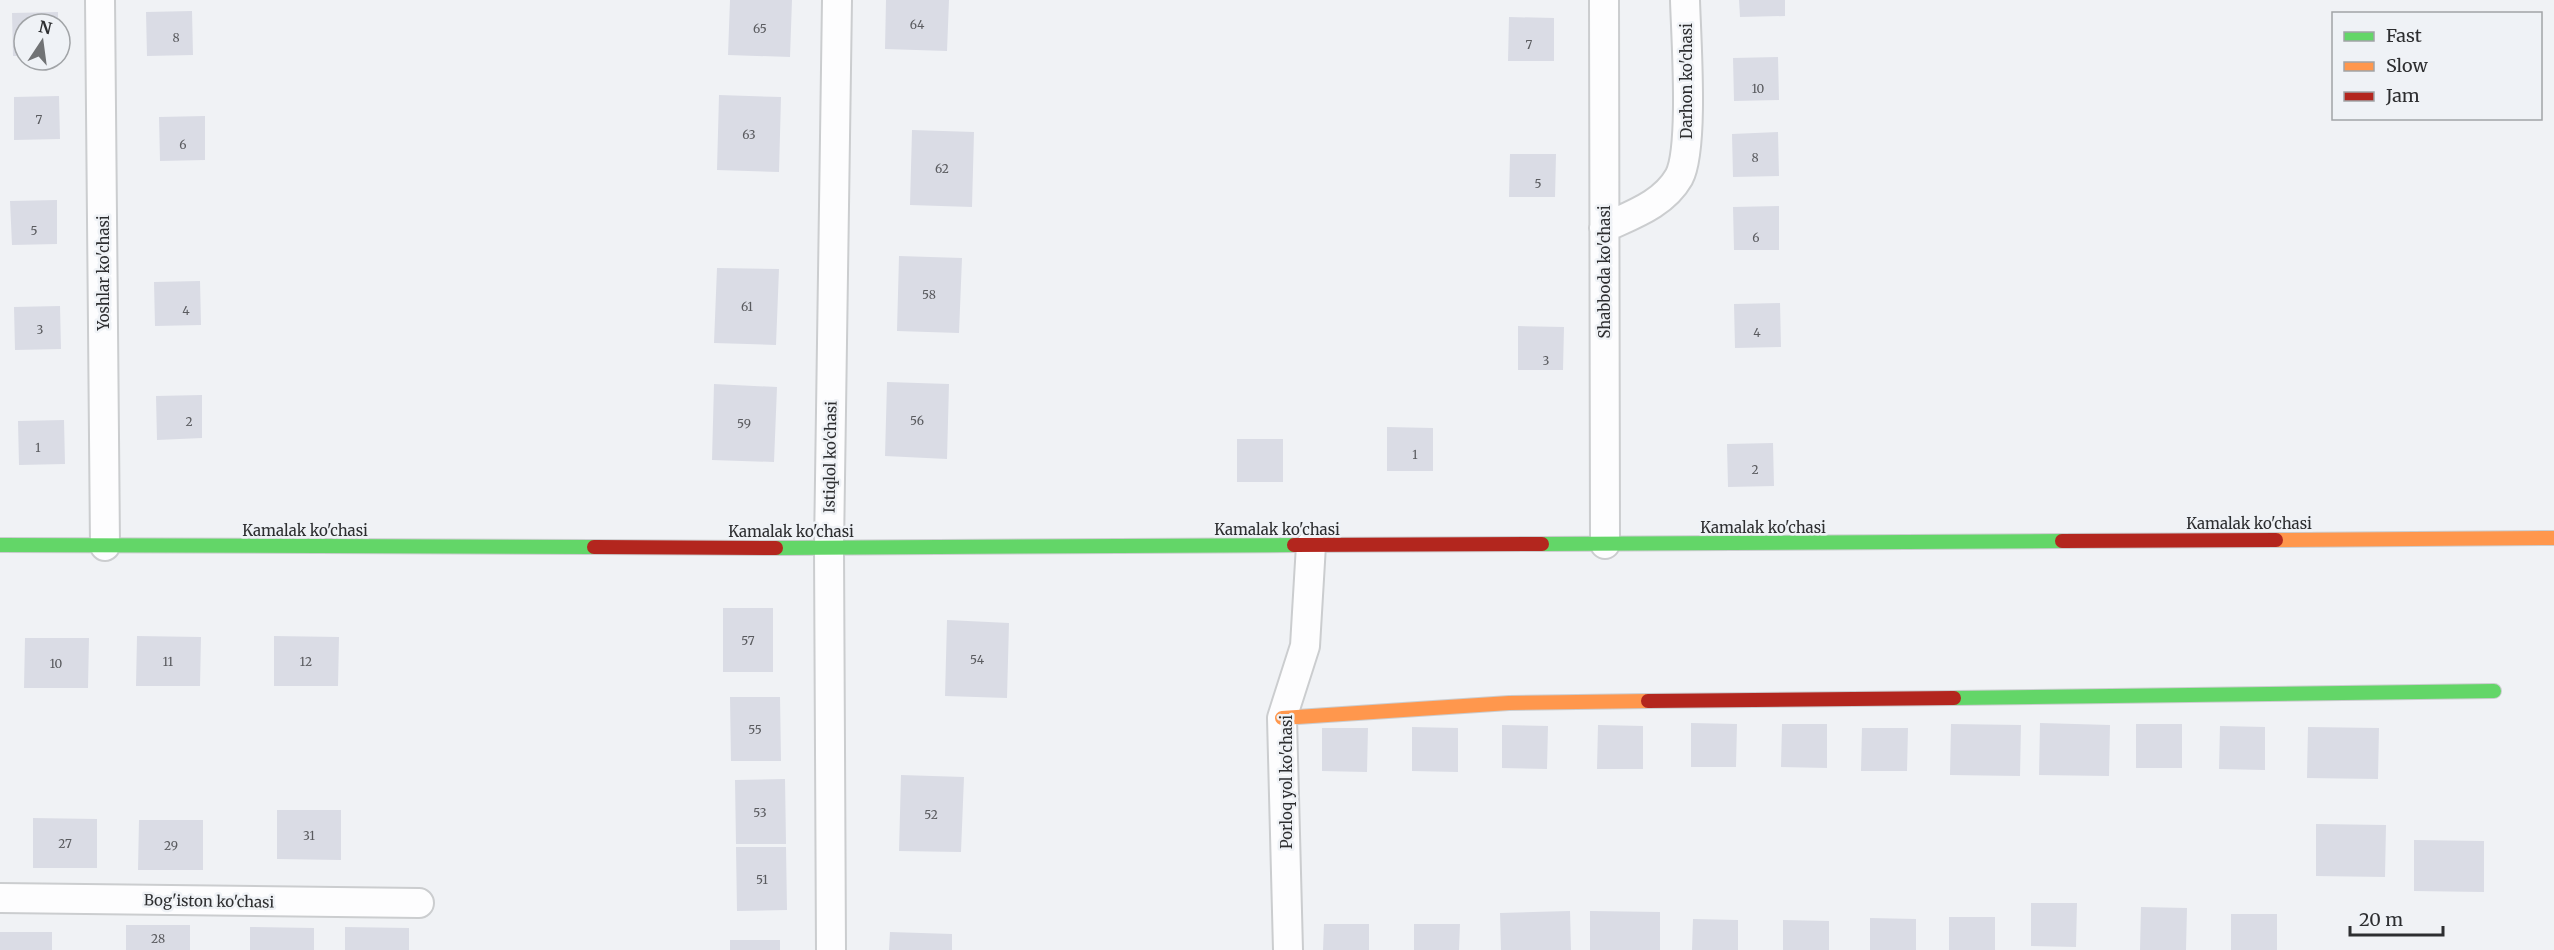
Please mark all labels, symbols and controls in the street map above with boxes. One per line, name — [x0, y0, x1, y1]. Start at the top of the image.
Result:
north arrow — [12, 12, 72, 72]
legend — [2332, 12, 2542, 120]
text: N — [37, 16, 54, 39]
house number: 64 — [910, 17, 925, 32]
house number: 65 — [753, 21, 767, 36]
street label: Darhon ko'chasi — [1677, 23, 1696, 139]
text: Fast — [2386, 24, 2422, 47]
house number: 8 — [172, 30, 180, 45]
house number: 7 — [1526, 37, 1533, 52]
text: Slow — [2386, 54, 2429, 77]
house number: 10 — [1752, 81, 1765, 96]
text: Jam — [2385, 84, 2420, 107]
house number: 7 — [36, 112, 43, 127]
house number: 63 — [742, 127, 756, 142]
house number: 6 — [179, 137, 187, 152]
house number: 8 — [1751, 150, 1759, 165]
house number: 62 — [935, 161, 949, 176]
house number: 5 — [1534, 176, 1542, 191]
street label: Shabboda ko'chasi — [1595, 205, 1614, 338]
street label: Yoshlar ko'chasi — [94, 215, 113, 332]
house number: 5 — [30, 223, 38, 238]
house number: 6 — [1752, 230, 1760, 245]
house number: 58 — [922, 287, 936, 302]
house number: 61 — [741, 299, 753, 314]
house number: 4 — [182, 303, 190, 318]
house number: 3 — [37, 322, 44, 337]
house number: 4 — [1753, 325, 1761, 340]
house number: 3 — [1543, 353, 1550, 368]
street label: Istiqlol ko'chasi — [820, 401, 840, 513]
house number: 56 — [910, 413, 924, 428]
house number: 2 — [185, 414, 193, 429]
house number: 59 — [737, 416, 751, 431]
house number: 1 — [35, 440, 41, 455]
house number: 1 — [1412, 447, 1418, 462]
house number: 2 — [1751, 462, 1759, 477]
street label: Kamalak ko'chasi — [2186, 514, 2312, 533]
street label: Kamalak ko'chasi — [1700, 518, 1826, 537]
street label: Kamalak ko'chasi — [1214, 520, 1340, 539]
street label: Kamalak ko'chasi — [242, 521, 368, 540]
street label: Kamalak ko'chasi — [728, 522, 854, 541]
house number: 57 — [741, 633, 755, 648]
house number: 54 — [970, 652, 985, 667]
house number: 11 — [163, 654, 174, 669]
house number: 12 — [300, 654, 312, 669]
house number: 10 — [50, 656, 63, 671]
street label: Porloq yol ko'chasi — [1277, 715, 1296, 849]
house number: 55 — [748, 722, 762, 737]
house number: 53 — [753, 805, 767, 820]
house number: 52 — [924, 807, 938, 822]
house number: 31 — [303, 828, 315, 843]
house number: 27 — [58, 836, 72, 851]
house number: 29 — [164, 838, 178, 853]
house number: 51 — [756, 872, 768, 887]
street label: Bog'iston ko'chasi — [144, 890, 275, 912]
scale bar — [2350, 899, 2443, 937]
text: 20 m — [2359, 908, 2403, 931]
house number: 28 — [151, 931, 165, 946]

